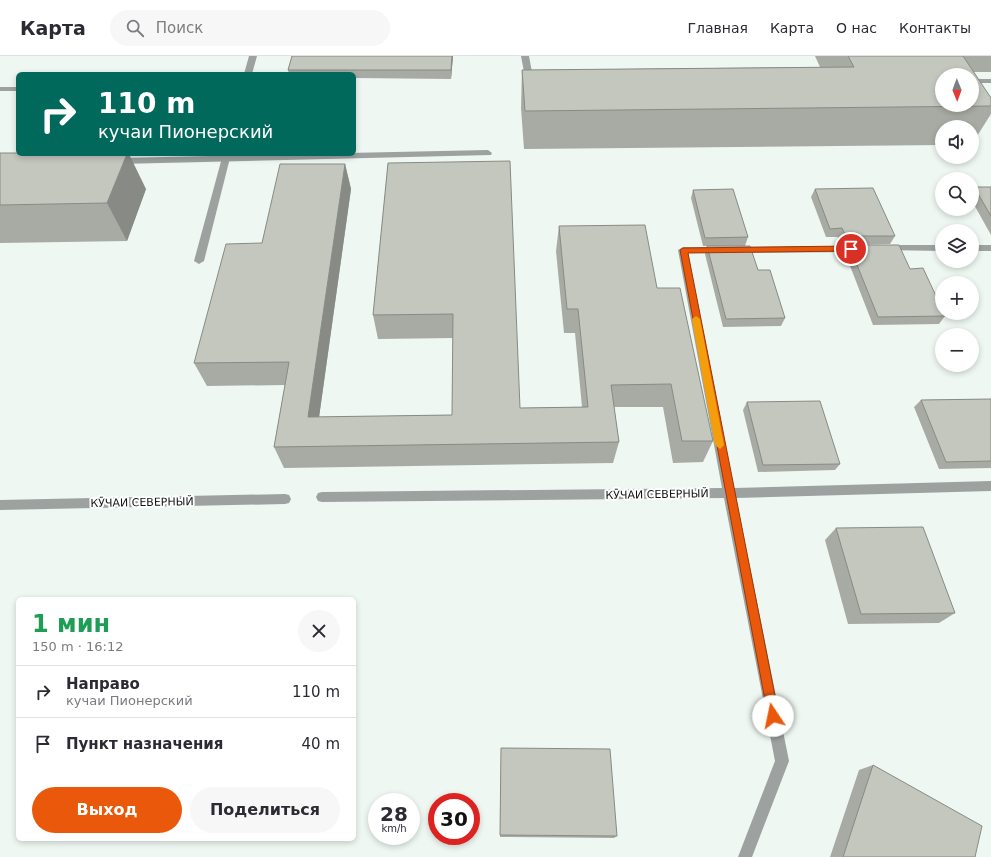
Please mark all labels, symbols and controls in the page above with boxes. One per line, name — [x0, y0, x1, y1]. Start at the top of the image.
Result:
search box — [110, 10, 390, 46]
text: Карта — [20, 17, 86, 39]
icon: search — [124, 17, 146, 39]
text: Поиск — [156, 19, 203, 37]
text: Главная — [687, 20, 748, 36]
text: Карта — [770, 20, 814, 36]
text: О нас — [836, 20, 877, 36]
text: Контакты — [899, 20, 971, 36]
north arrow — [935, 68, 979, 112]
map controls — [935, 68, 979, 372]
text: 110 m — [98, 87, 195, 120]
icon: right — [32, 88, 84, 140]
button: sound — [935, 120, 979, 164]
text: кучаи Пионерский — [98, 121, 273, 142]
button: search — [935, 172, 979, 216]
button: layers — [935, 224, 979, 268]
pin — [834, 232, 868, 266]
icon: arrive — [840, 238, 862, 260]
button: + — [935, 276, 979, 320]
button: − — [935, 328, 979, 372]
street label: КӮЧАИ СЕВЕРНЫЙ — [605, 487, 709, 502]
street label: КӮЧАИ СЕВЕРНЫЙ — [90, 495, 194, 510]
text: 1 мин — [32, 610, 110, 638]
button: close — [298, 610, 340, 652]
text: 150 m · 16:12 — [32, 639, 123, 654]
text: Направо — [66, 675, 140, 693]
icon: right — [32, 681, 54, 703]
text: 110 m — [292, 683, 340, 701]
text: кучаи Пионерский — [66, 693, 193, 708]
position arrow — [752, 695, 794, 737]
icon: arrive — [32, 733, 54, 755]
text: Пункт назначения — [66, 735, 223, 753]
text: 40 m — [302, 735, 340, 753]
button: Выход — [32, 787, 182, 833]
button: Поделиться — [190, 787, 340, 833]
speed limit sign: 30 — [428, 793, 480, 845]
text: 28 — [380, 802, 408, 826]
text: km/h — [381, 823, 407, 834]

